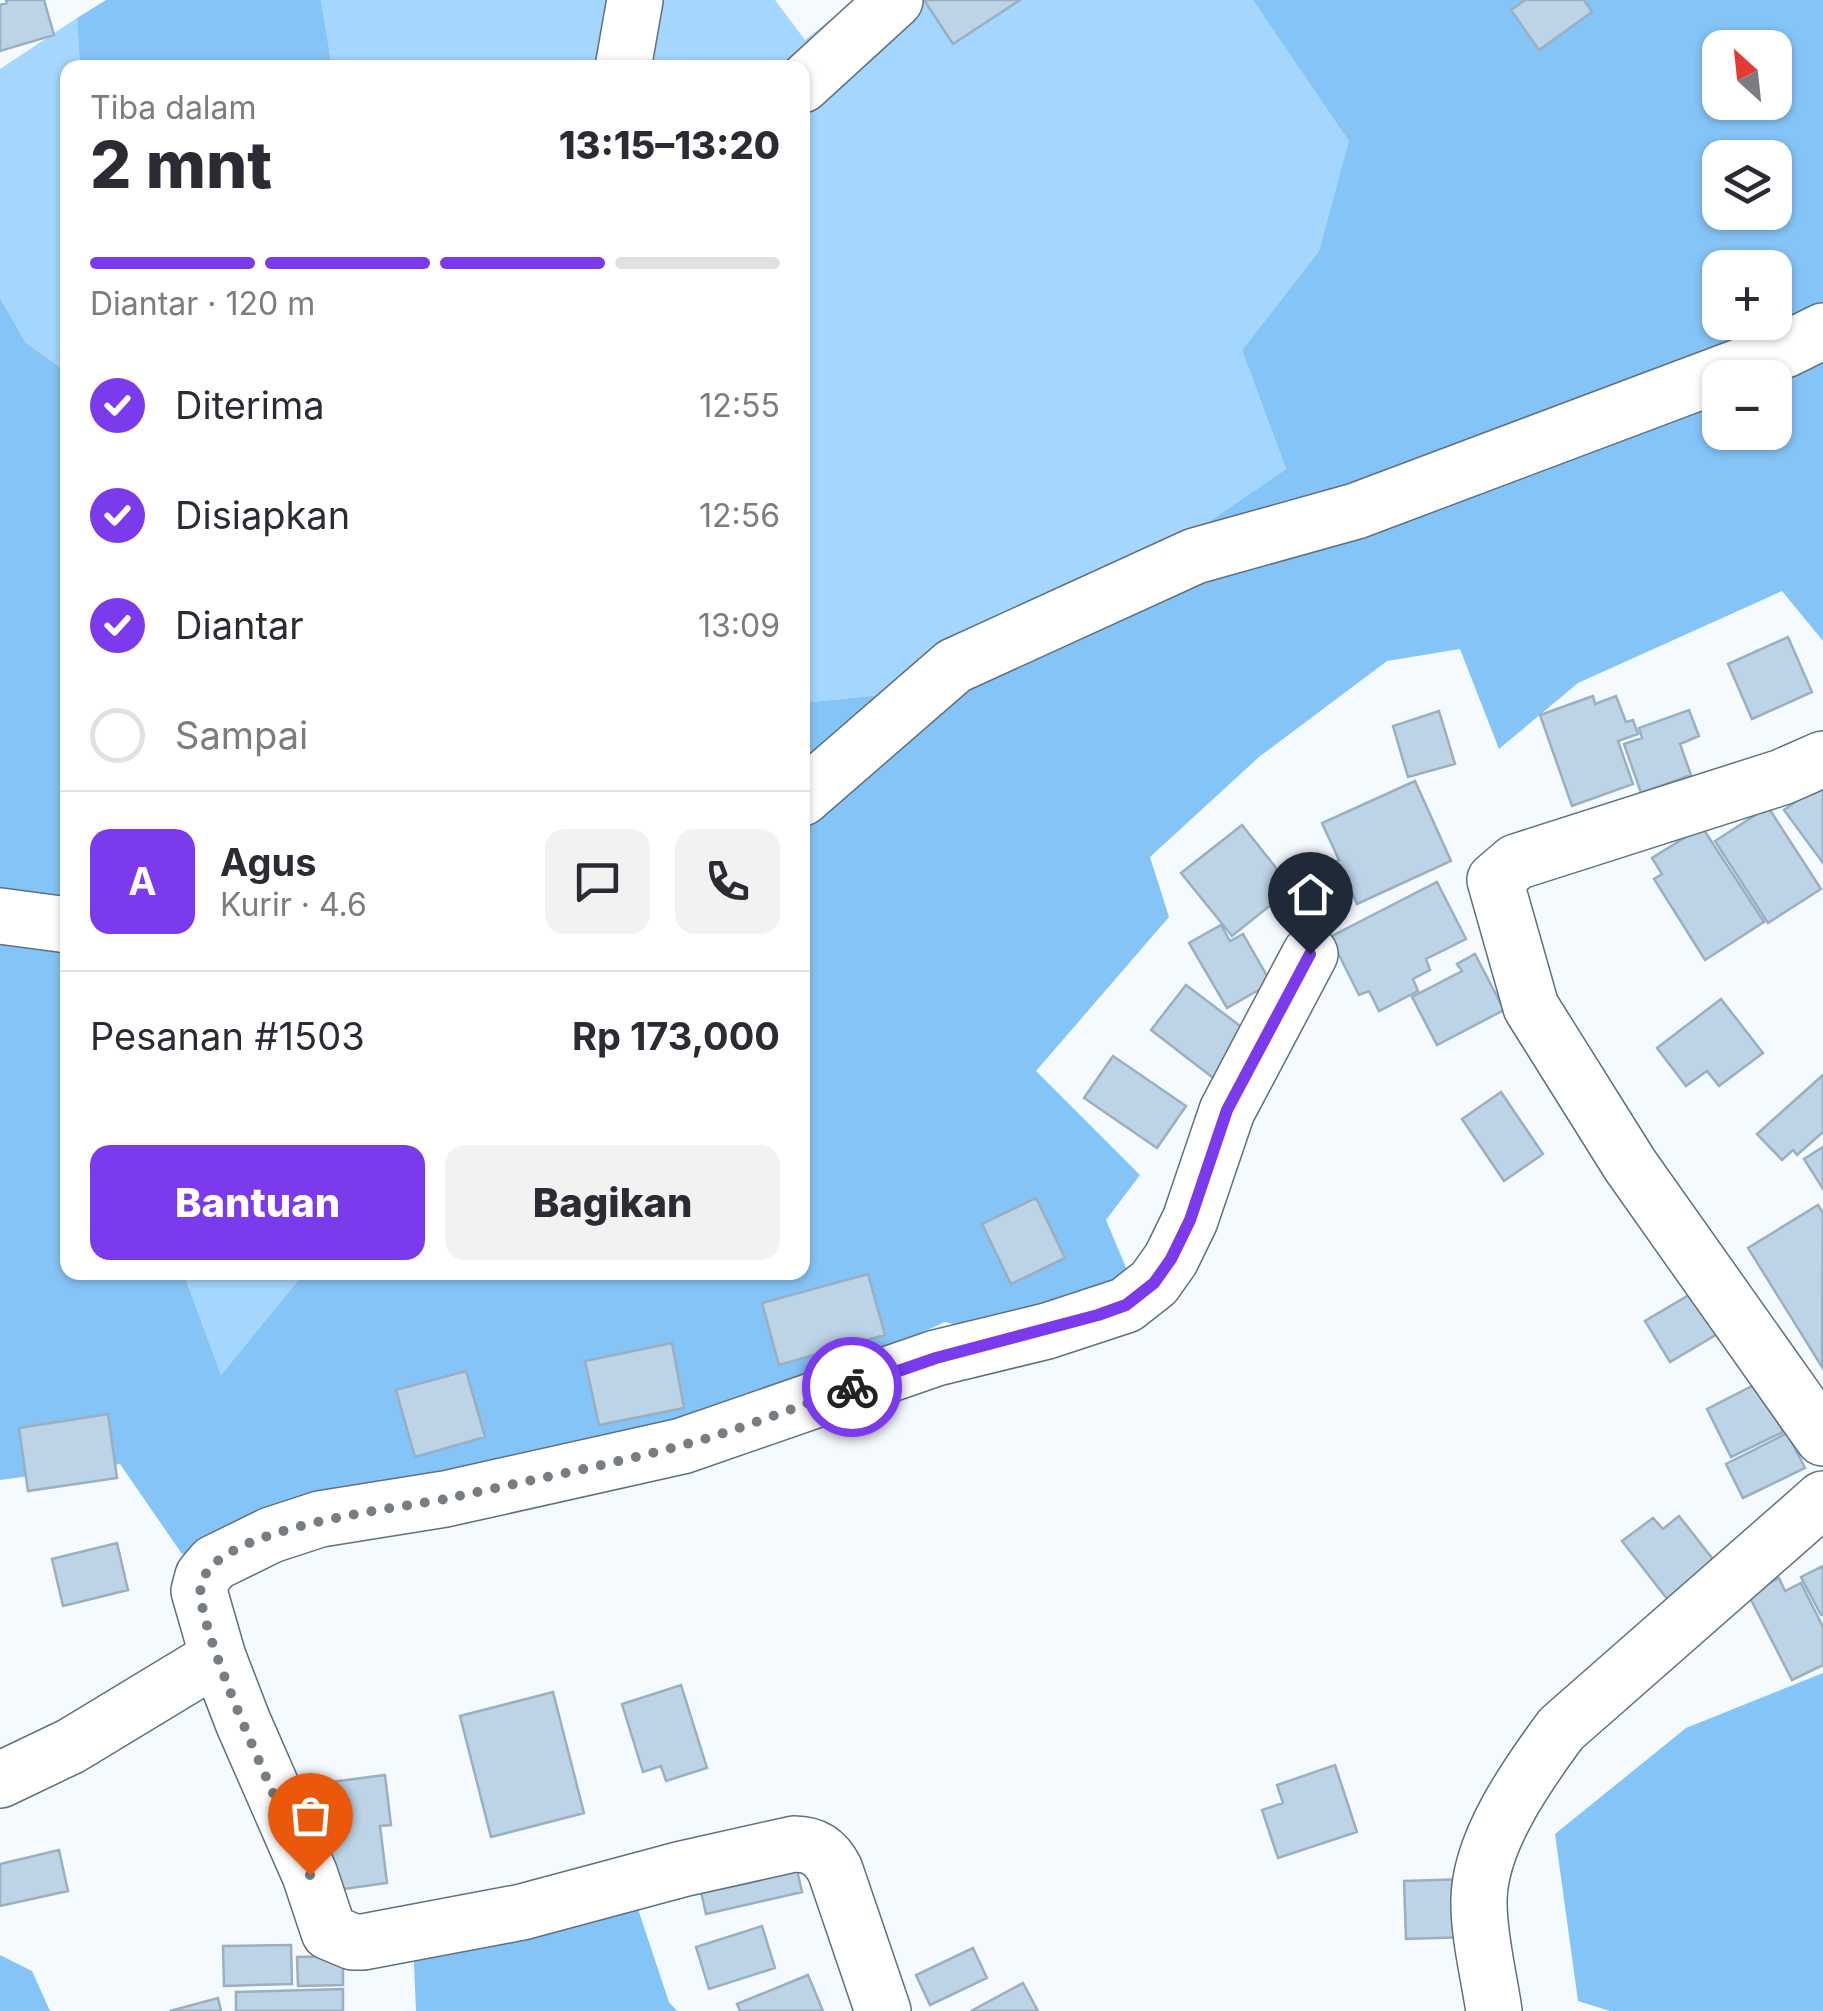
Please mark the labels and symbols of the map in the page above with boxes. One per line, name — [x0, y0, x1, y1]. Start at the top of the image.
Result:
north arrow — [1702, 30, 1792, 120]
pin — [1268, 852, 1353, 955]
courier — [802, 1337, 902, 1437]
pin — [268, 1773, 353, 1876]

